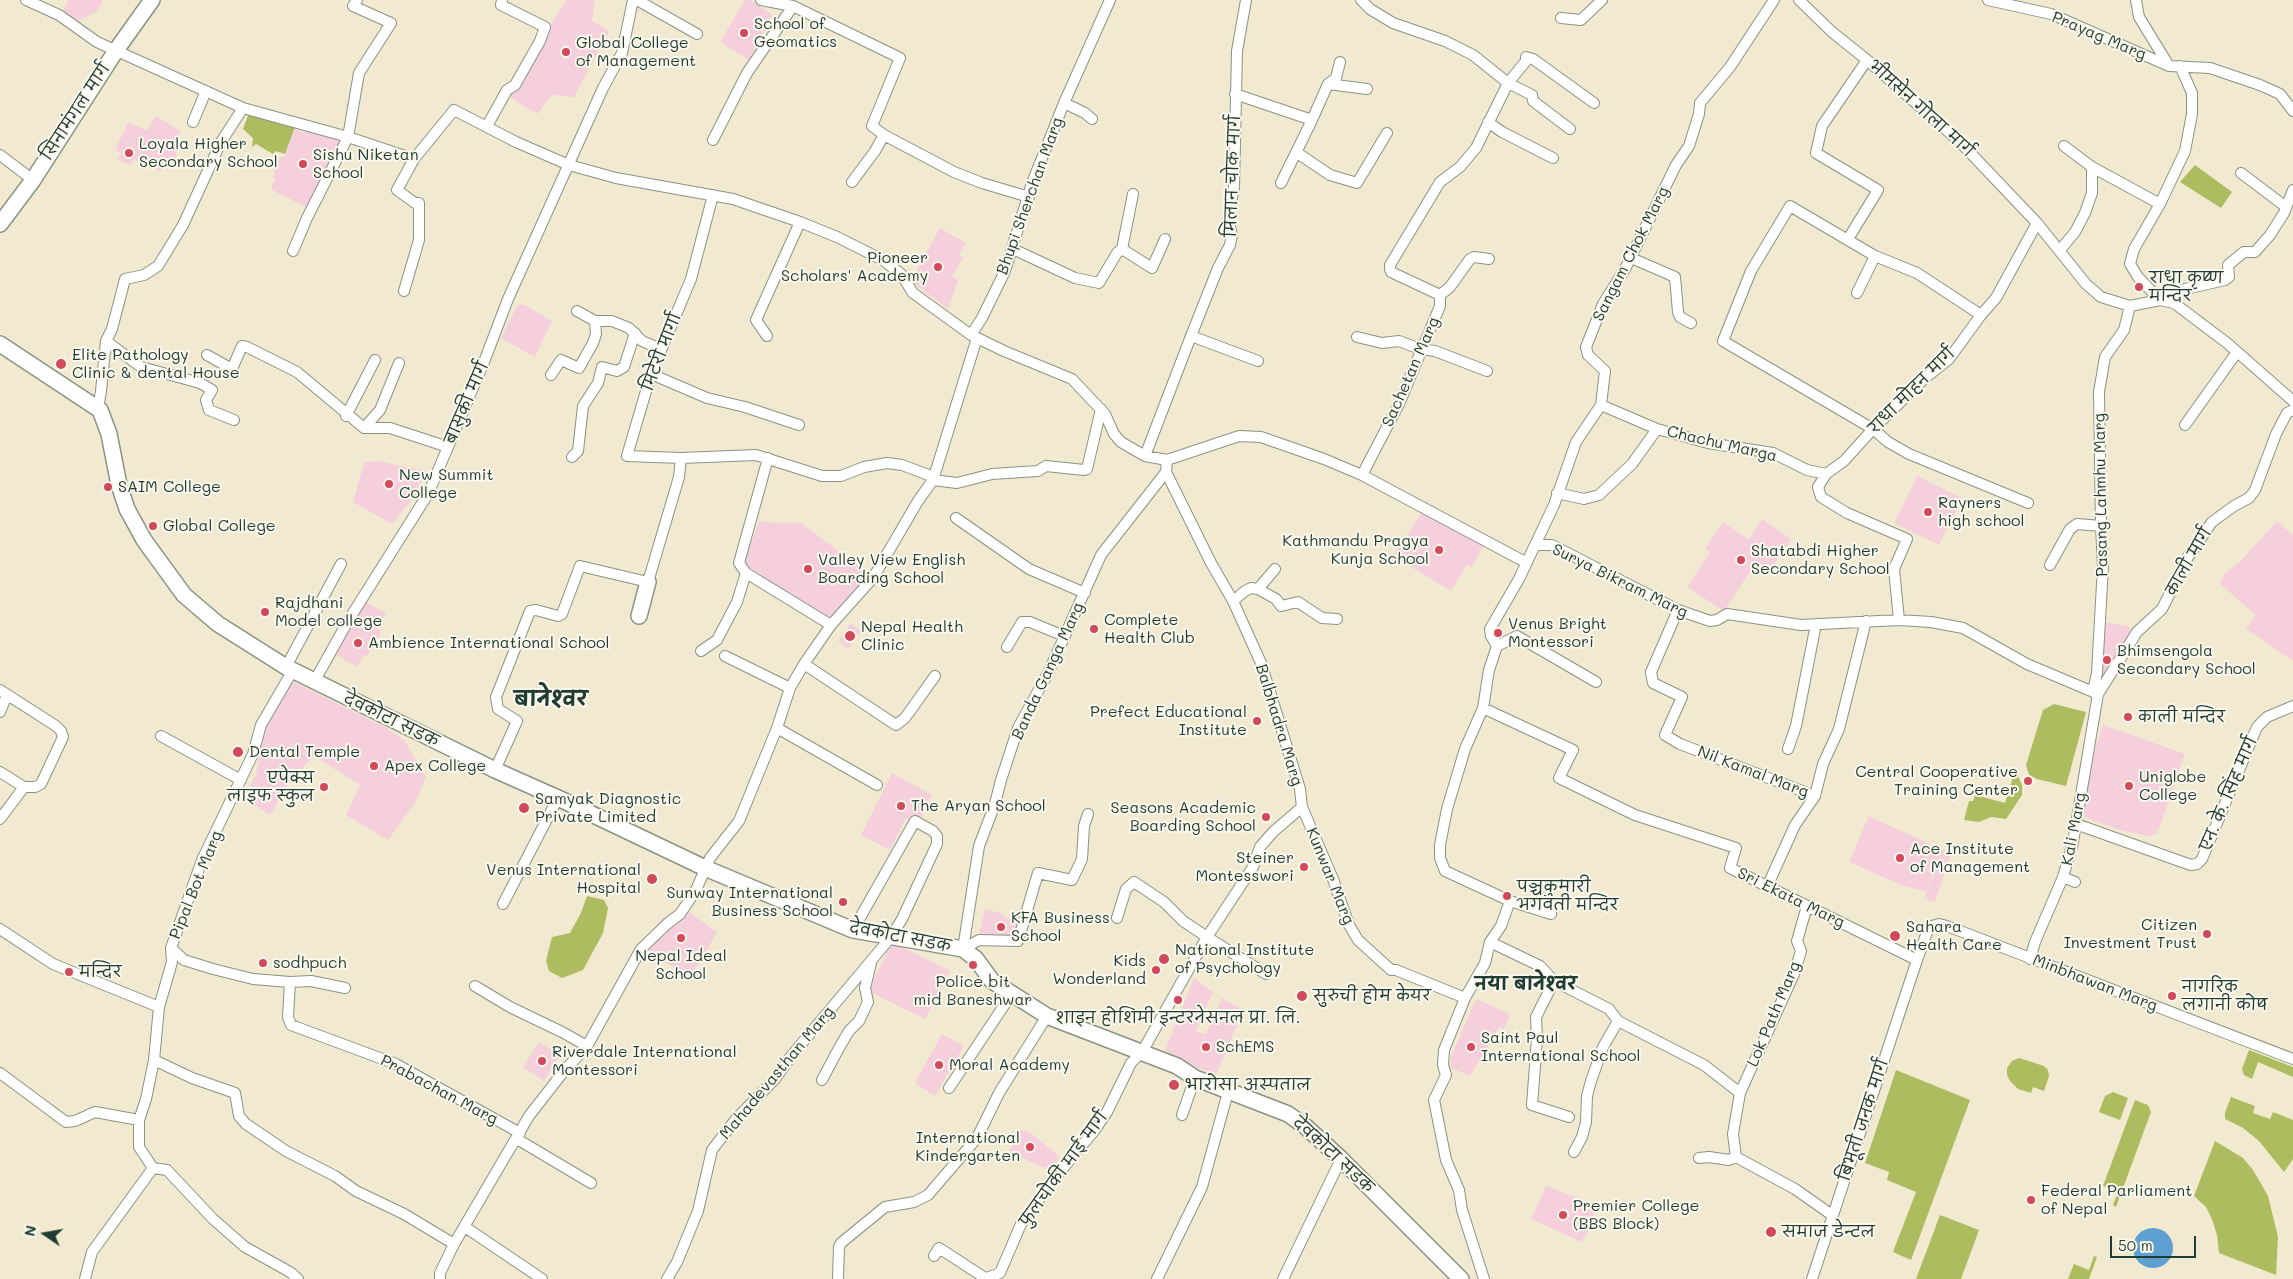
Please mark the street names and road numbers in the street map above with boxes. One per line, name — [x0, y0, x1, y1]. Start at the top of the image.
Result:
street label: Prayag Marg — [2049, 8, 2149, 64]
street label: भीमसेन गोला मार्ग — [1864, 57, 1978, 161]
street label: सिनामंगल मार्ग — [38, 60, 114, 164]
street label: Bhupi Sherchan Marg — [993, 115, 1067, 277]
street label: मिलान चोक मार्ग — [1221, 115, 1245, 237]
street label: Sangam Chok Marg — [1589, 183, 1673, 325]
street label: मिटेरी मार्गा — [638, 310, 686, 394]
street label: Sachetan Marg — [1378, 314, 1444, 430]
street label: राधा मोहन मार्ग — [1865, 344, 1959, 438]
street label: बासुकी मार्ग — [441, 359, 493, 447]
street label: Pasang Lahmhu Marg — [2090, 413, 2112, 577]
street label: Chachu Marga — [1665, 422, 1779, 466]
street label: काली मार्ग — [2162, 525, 2216, 599]
street label: Surya Bikram Marg — [1549, 540, 1691, 622]
street label: Banda Ganga Marg — [1008, 599, 1088, 743]
street label: Balbhadra Marg — [1251, 662, 1307, 788]
street label: देवकोटा सडक — [340, 689, 442, 751]
street label: एन. के. सिंह मार्ग — [2196, 734, 2262, 854]
street label: Nil Kamal Marg — [1695, 742, 1811, 802]
street label: Kali Marg — [2058, 791, 2090, 867]
street label: Kunwar Marg — [1302, 825, 1358, 927]
street label: Pipal Bot Marg — [166, 828, 226, 942]
street label: Sri Ekata Marg — [1734, 864, 1848, 932]
street label: देवकोटा सडक — [848, 918, 952, 956]
street label: Minbhawan Marg — [2030, 950, 2160, 1016]
street label: Lok Path Marg — [1743, 958, 1805, 1070]
street label: Mahadevasthan Marg — [716, 1002, 838, 1144]
street label: Prabachan Marg — [377, 1051, 501, 1129]
street label: बिभूती जनक मार्ग — [1835, 1056, 1893, 1184]
street label: फुलचोकी माई मार्ग — [1016, 1108, 1112, 1230]
street label: देवकोटा सडक — [1289, 1113, 1377, 1197]

